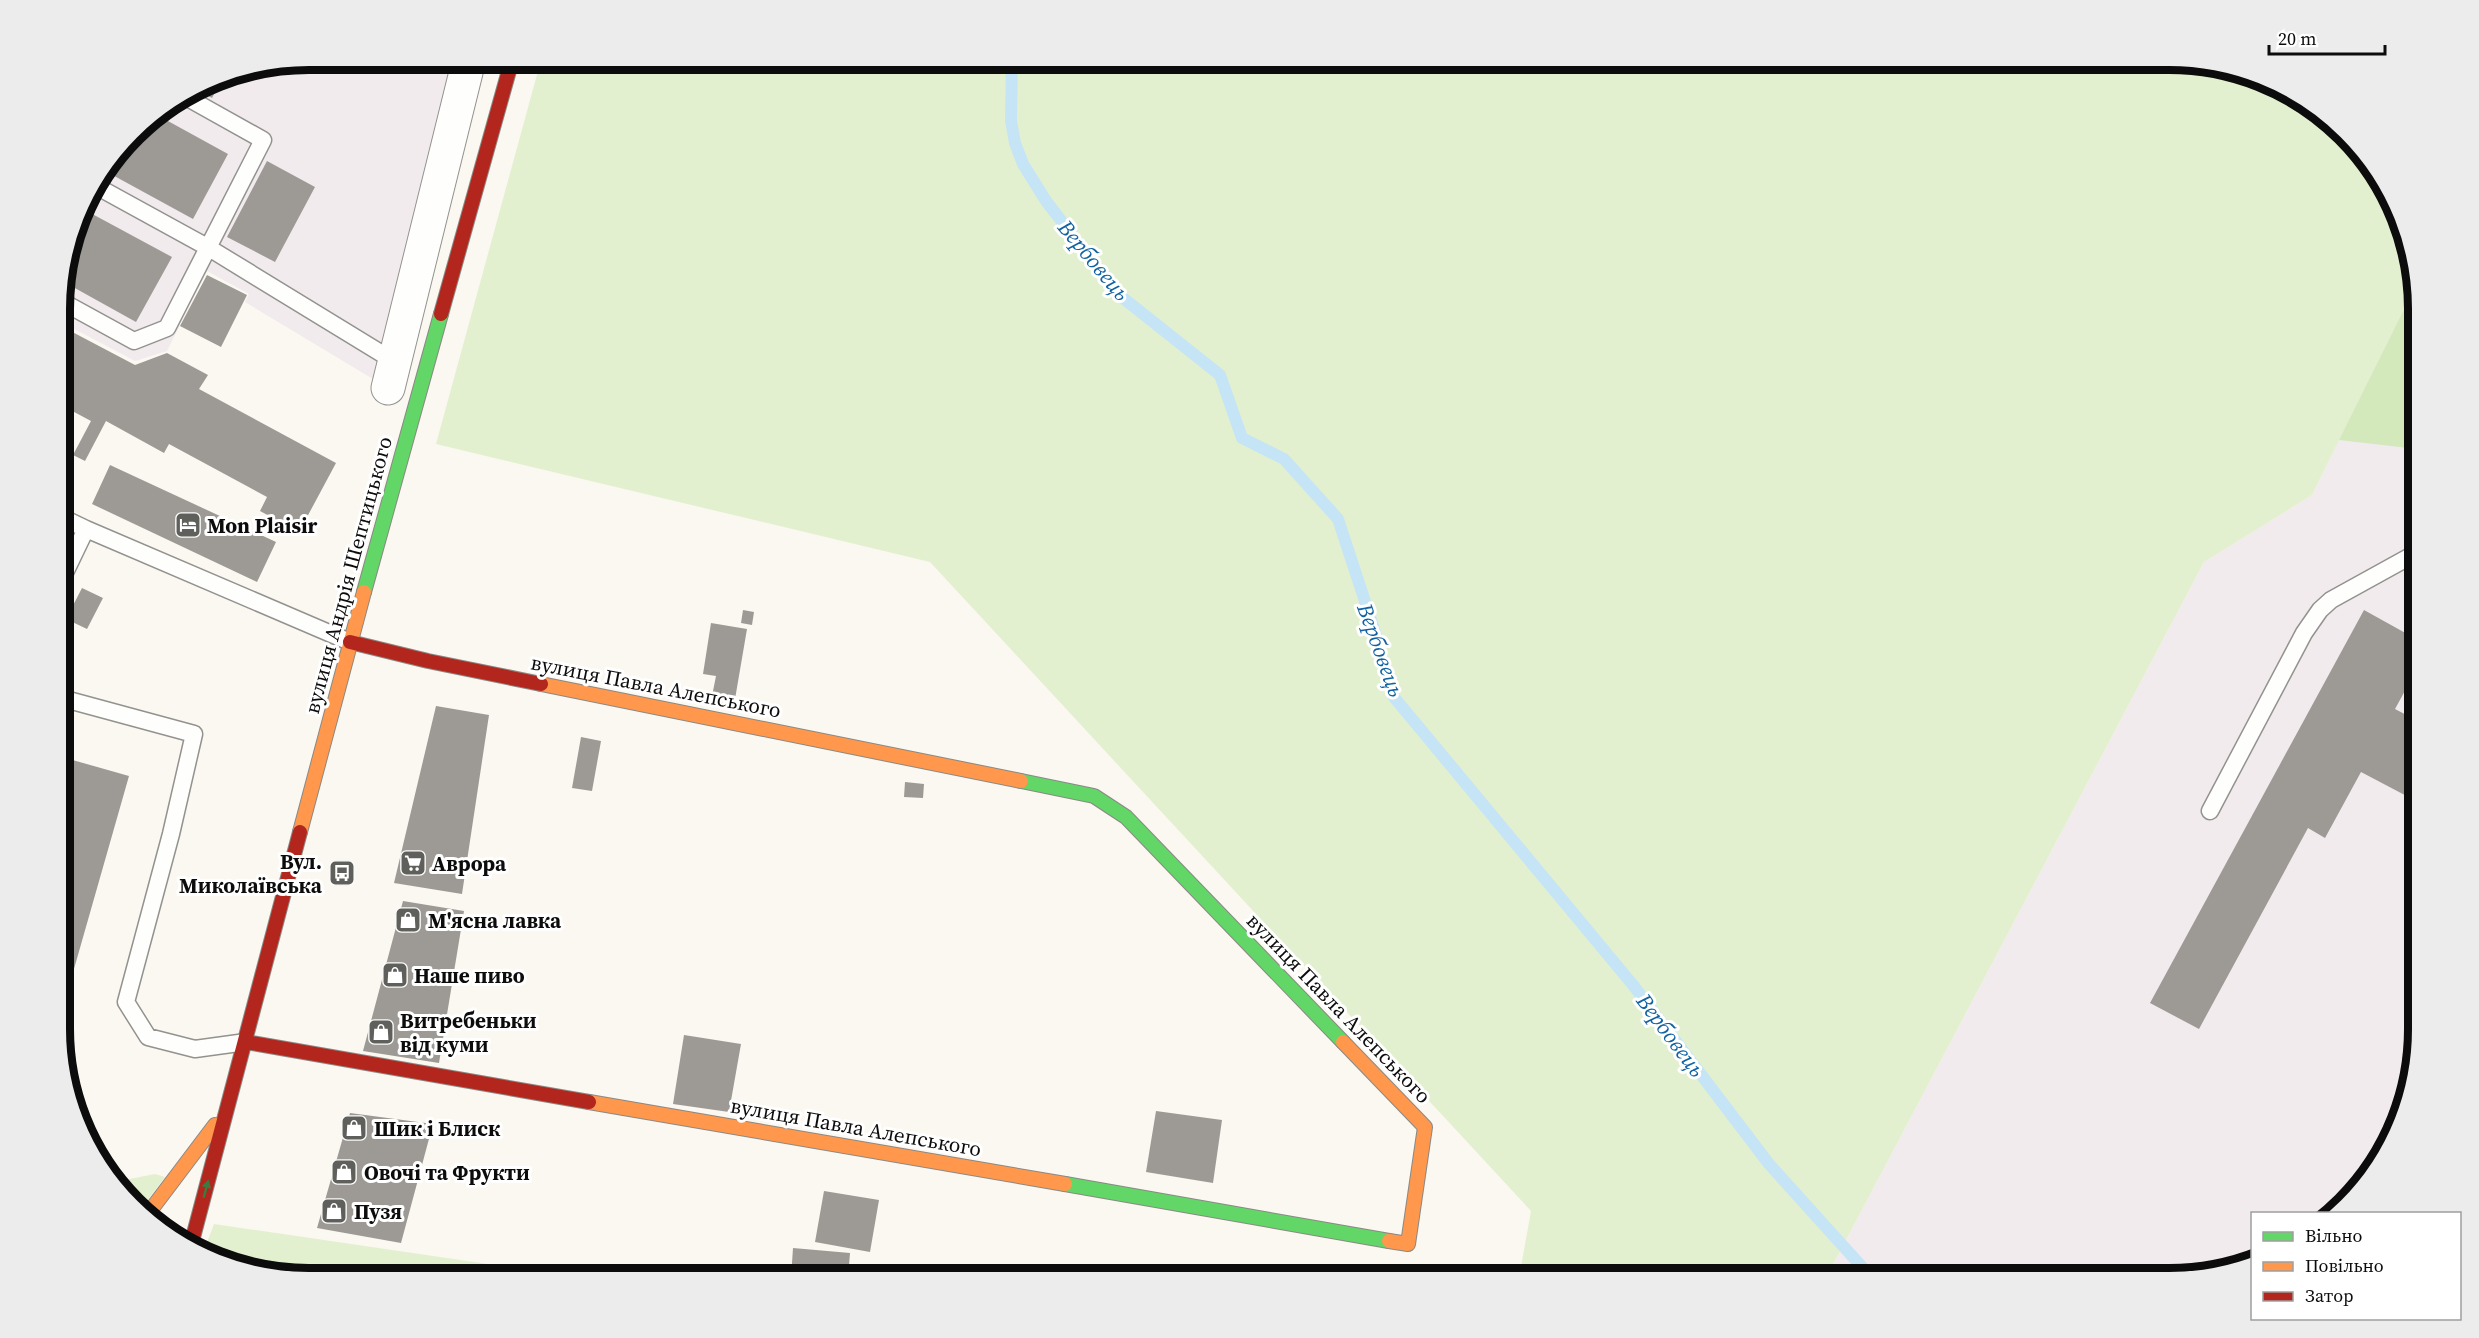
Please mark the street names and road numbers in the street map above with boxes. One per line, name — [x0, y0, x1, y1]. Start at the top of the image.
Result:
street label: вулиця Андрія Шептицького — [297, 433, 399, 717]
street label: вулиця Павла Алепського — [528, 648, 784, 724]
street label: вулиця Павла Алепського — [1240, 906, 1438, 1110]
street label: вулиця Павла Алепського — [728, 1091, 984, 1163]

